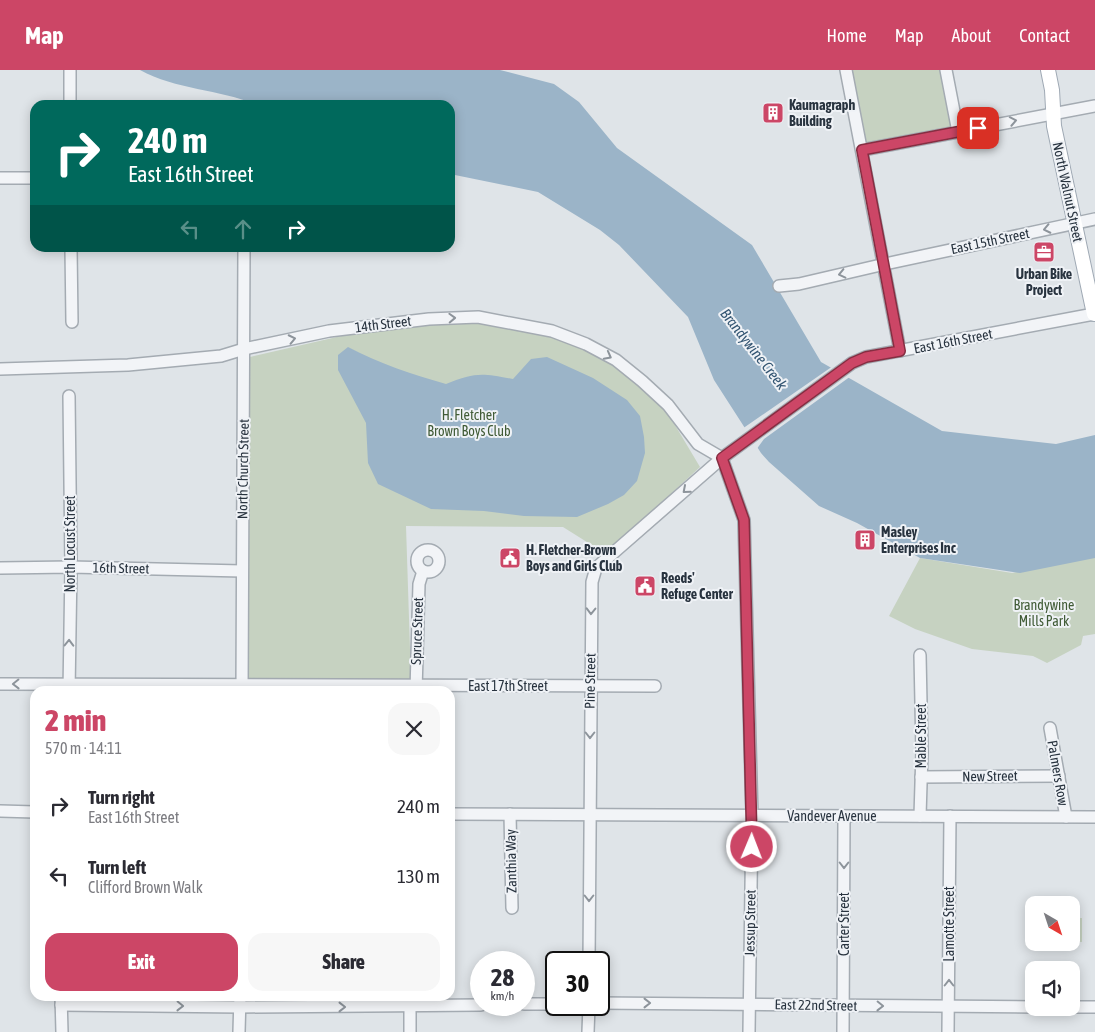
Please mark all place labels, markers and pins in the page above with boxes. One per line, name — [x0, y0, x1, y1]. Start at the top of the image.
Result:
place label: Kaumagraph Building — [789, 97, 855, 129]
building icon: Kaumagraph Building — [761, 101, 785, 125]
pin — [957, 107, 999, 149]
office icon: Urban Bike Project — [1032, 240, 1056, 264]
place label: Urban Bike Project — [1016, 266, 1072, 298]
place label: Masley Enterprises Inc — [881, 524, 957, 556]
building icon: Masley Enterprises Inc — [853, 528, 877, 552]
place label: H. Fletcher-Brown Boys and Girls Club — [526, 542, 623, 574]
public building icon: H. Fletcher-Brown Boys and Girls Club — [498, 546, 522, 570]
place label: Reeds' Refuge Center — [661, 570, 734, 602]
public building icon: Reeds' Refuge Center — [633, 574, 657, 598]

